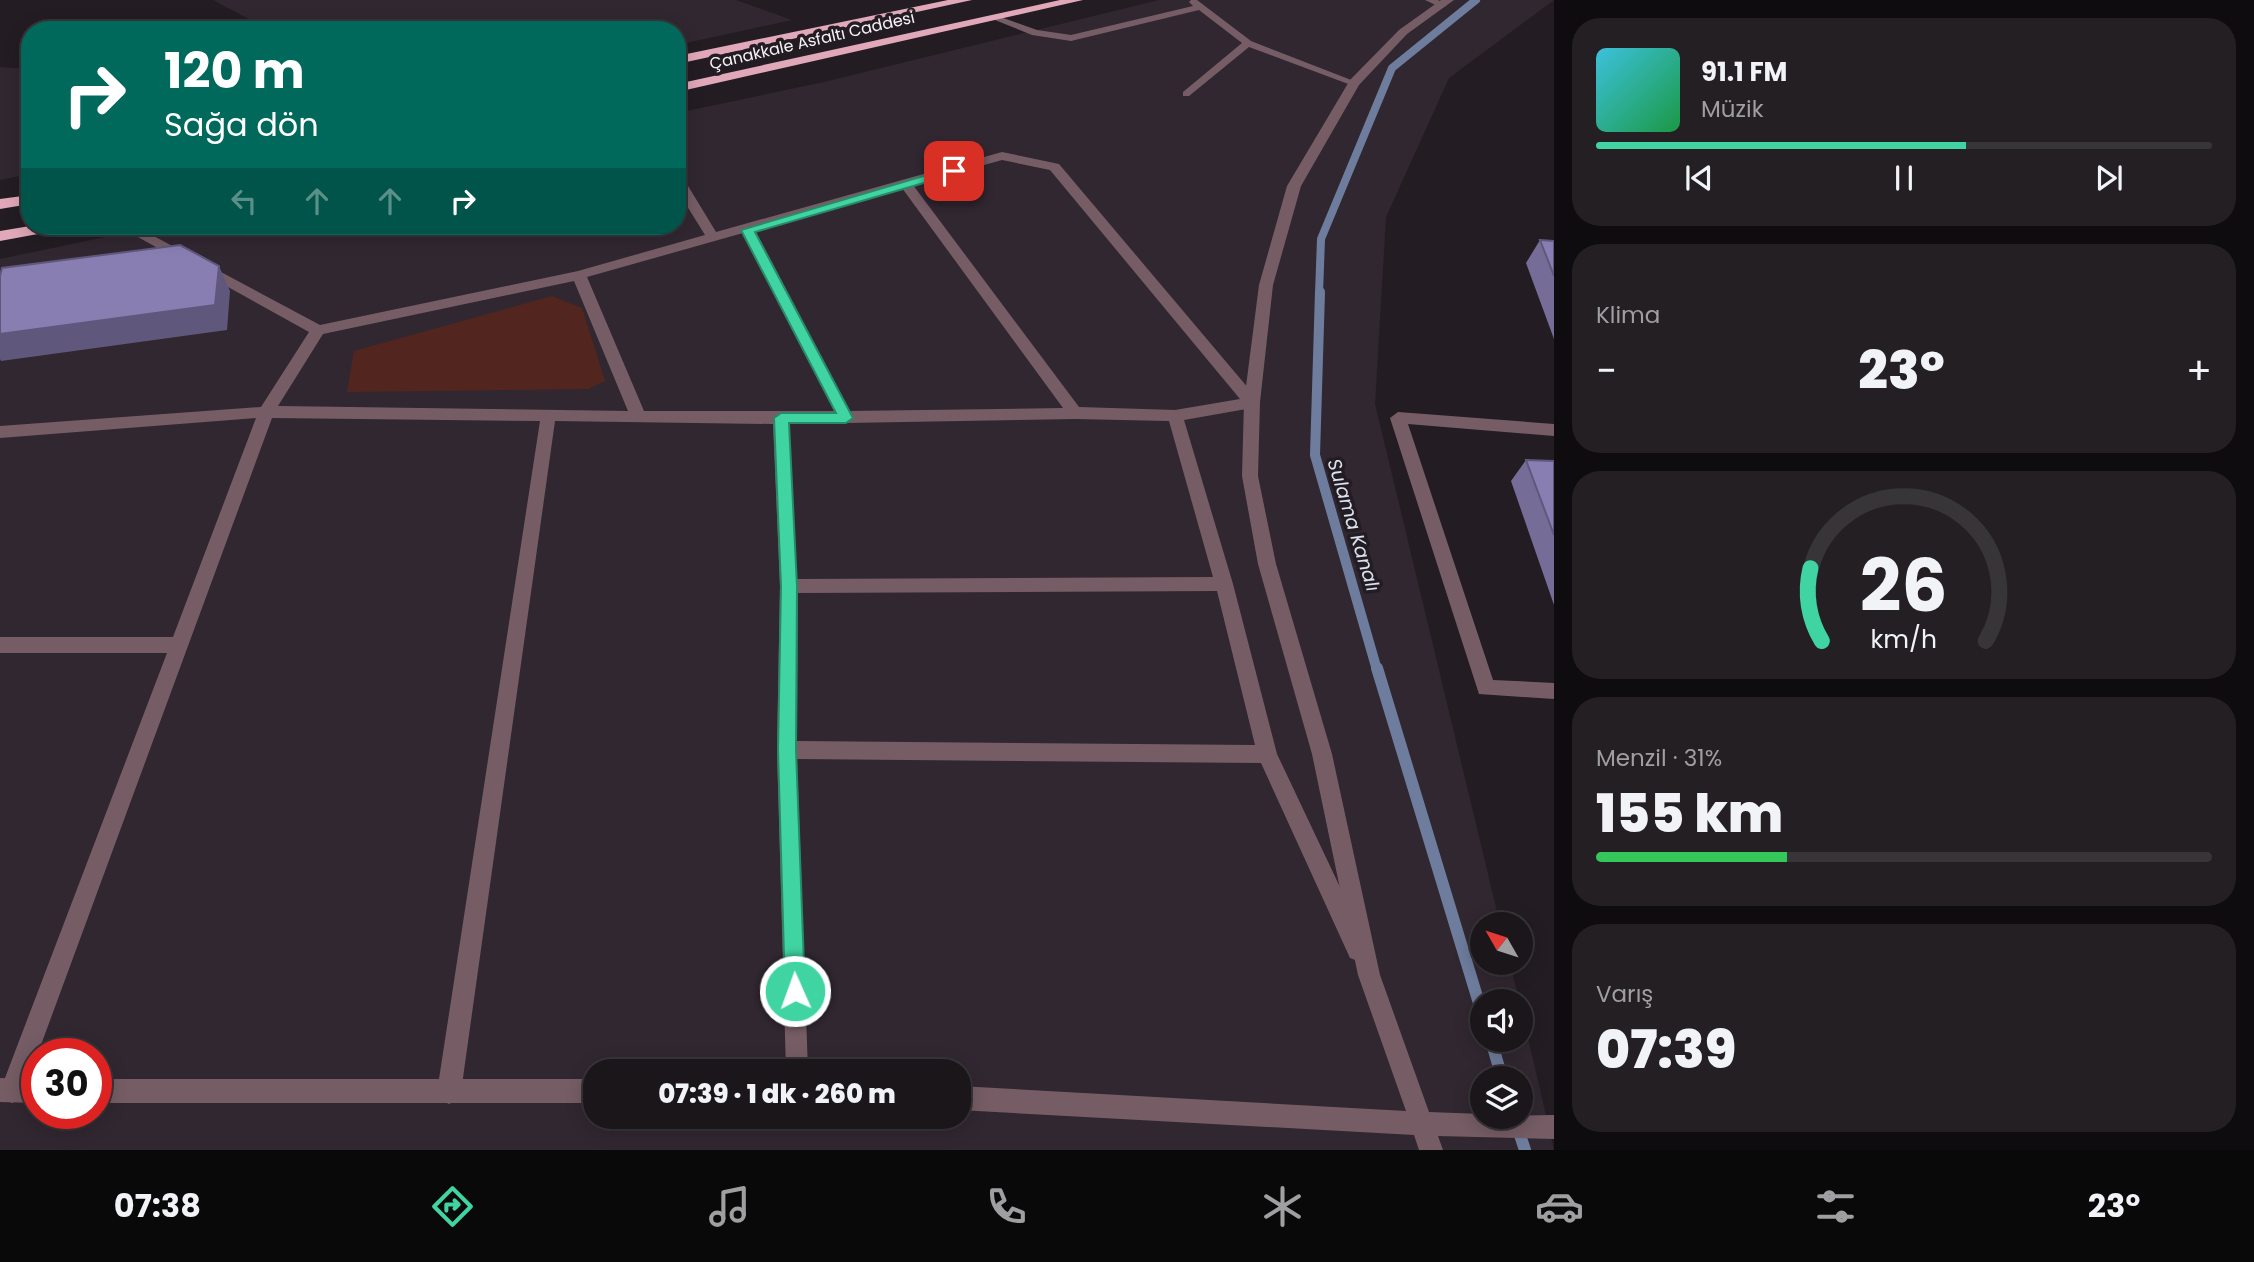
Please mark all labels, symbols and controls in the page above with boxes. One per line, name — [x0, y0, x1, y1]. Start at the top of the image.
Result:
street label: Çanakkale Asfaltı Caddesi — [707, 6, 917, 75]
text: 120 m — [164, 37, 305, 105]
icon: right — [49, 49, 140, 140]
text: 91.1 FM — [1701, 54, 1787, 90]
text: Müzik — [1701, 93, 1764, 125]
text: Sağa dön — [164, 102, 319, 147]
pin — [924, 141, 984, 201]
icon: arrive — [935, 152, 973, 190]
icon: previous — [1680, 159, 1718, 197]
icon: pause — [1885, 159, 1923, 197]
icon: next — [2090, 159, 2128, 197]
icon: left — [225, 182, 263, 220]
icon: ahead — [298, 182, 336, 220]
icon: ahead — [371, 182, 409, 220]
icon: right — [444, 182, 482, 220]
text: Klima — [1596, 299, 1660, 331]
text: 23° — [1858, 334, 1945, 407]
text: − — [1596, 344, 1617, 397]
text: + — [2186, 344, 2212, 397]
water label: Sulama Kanalı — [1321, 456, 1387, 595]
text: 26 — [1860, 535, 1948, 636]
text: km/h — [1871, 622, 1937, 657]
text: Menzil · 31% — [1596, 742, 1722, 774]
text: 155 km — [1596, 777, 1783, 850]
north arrow — [1470, 912, 1533, 975]
map controls — [1470, 912, 1533, 1129]
position arrow — [758, 954, 832, 1028]
text: Varış — [1596, 978, 1653, 1010]
button: sound — [1470, 989, 1533, 1052]
text: 07:39 — [1596, 1013, 1736, 1086]
speed limit sign: 30 — [21, 1038, 112, 1129]
button: layers — [1470, 1066, 1533, 1129]
text: 07:39 · 1 dk · 260 m — [658, 1076, 896, 1112]
icon: directions — [428, 1182, 477, 1231]
icon: music — [705, 1182, 754, 1231]
icon: phone — [982, 1182, 1031, 1231]
icon: climate — [1258, 1182, 1307, 1231]
icon: car — [1535, 1182, 1584, 1231]
icon: filters — [1811, 1182, 1860, 1231]
text: 07:38 — [114, 1183, 201, 1228]
text: 23° — [2088, 1183, 2140, 1228]

